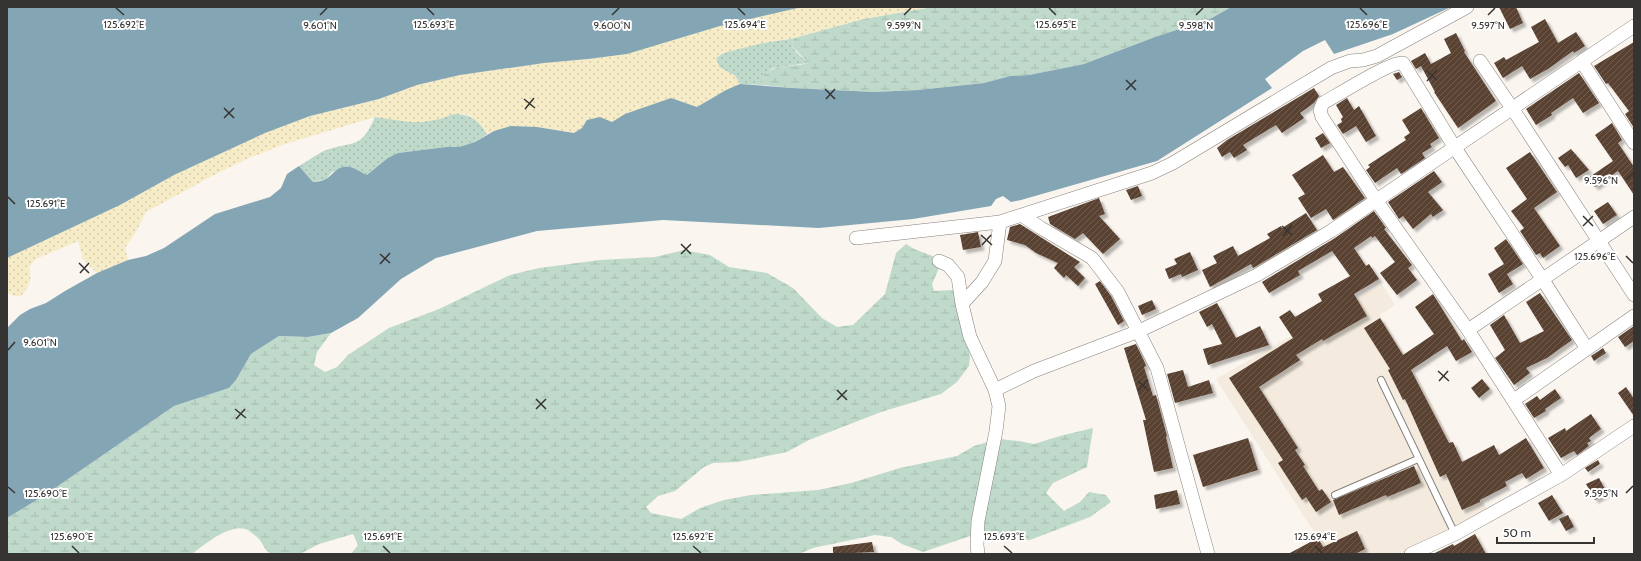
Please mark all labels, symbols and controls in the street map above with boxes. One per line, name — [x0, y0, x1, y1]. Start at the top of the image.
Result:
text: 125.692°E — [103, 18, 145, 31]
text: 125.693°E — [413, 18, 455, 31]
text: 125.694°E — [724, 18, 766, 31]
text: 125.695°E — [1035, 18, 1077, 31]
text: 125.696°E — [1346, 18, 1388, 31]
text: 9.601°N — [303, 19, 337, 32]
text: 9.600°N — [593, 19, 631, 32]
text: 9.599°N — [887, 19, 921, 32]
text: 9.598°N — [1179, 19, 1213, 32]
text: 9.597°N — [1471, 19, 1505, 32]
text: 9.596°N — [1584, 174, 1618, 187]
text: 125.691°E — [26, 197, 66, 210]
text: 125.696°E — [1574, 250, 1616, 263]
text: 9.601°N — [23, 336, 57, 349]
text: 125.690°E — [25, 487, 68, 500]
text: 9.595°N — [1584, 487, 1618, 500]
scale bar — [1497, 519, 1594, 545]
text: 50 m — [1503, 525, 1531, 540]
text: 125.690°E — [51, 530, 94, 543]
text: 125.691°E — [363, 530, 403, 543]
text: 125.692°E — [672, 530, 714, 543]
text: 125.693°E — [983, 530, 1025, 543]
text: 125.694°E — [1294, 530, 1336, 543]

